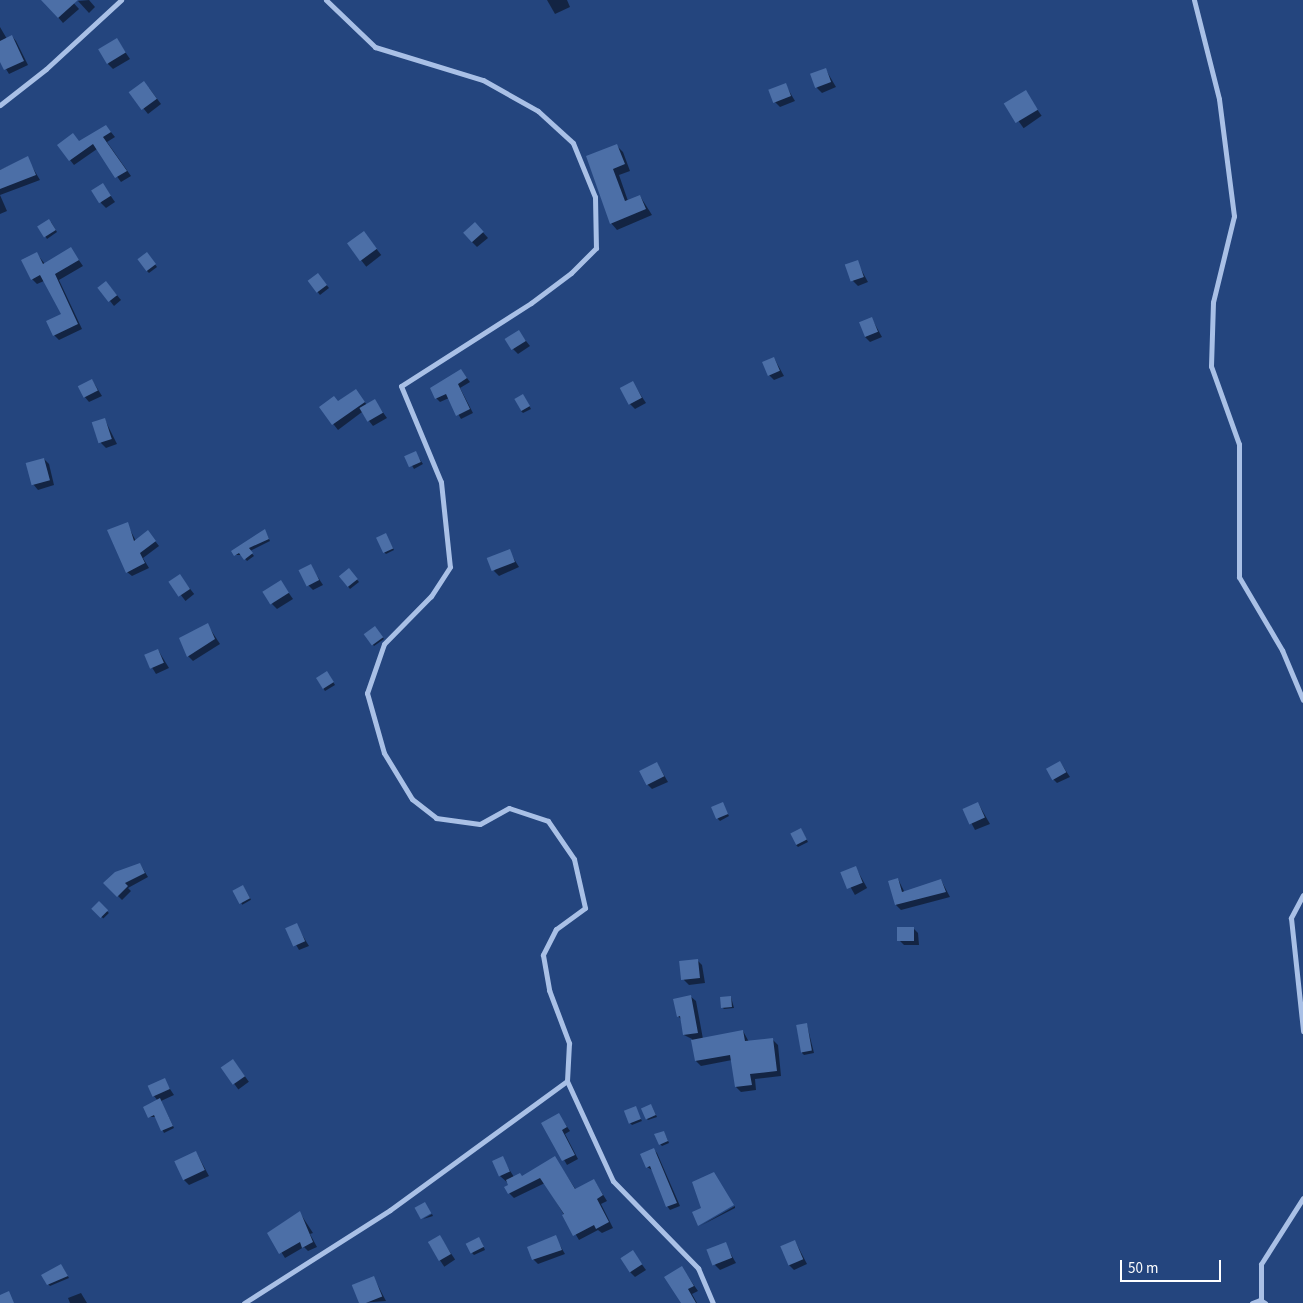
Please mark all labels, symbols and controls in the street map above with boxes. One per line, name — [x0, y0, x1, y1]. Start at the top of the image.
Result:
scale bar — [1123, 1250, 1224, 1282]
text: 50 m — [1128, 1258, 1158, 1279]

